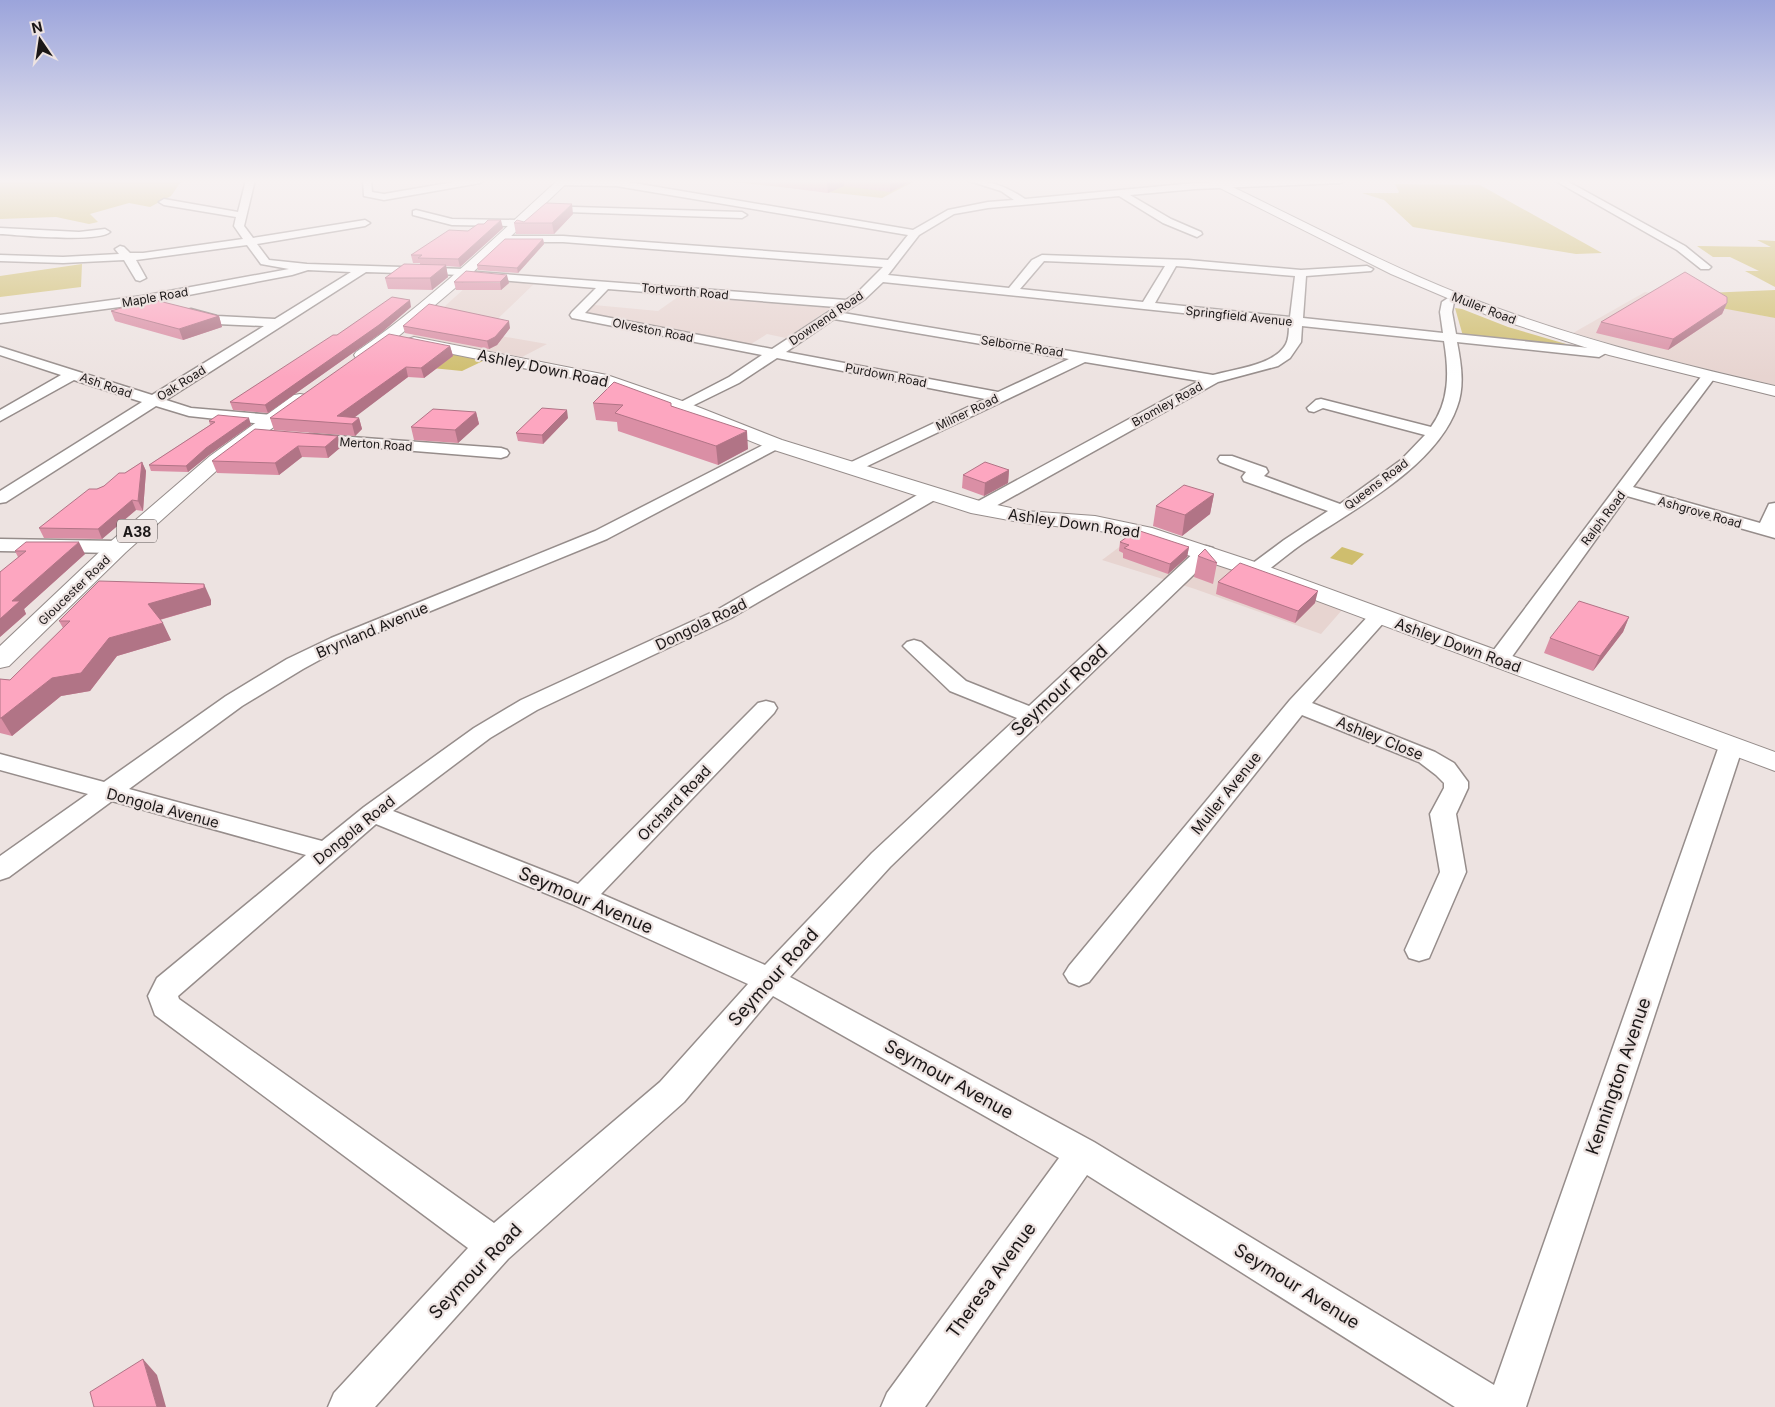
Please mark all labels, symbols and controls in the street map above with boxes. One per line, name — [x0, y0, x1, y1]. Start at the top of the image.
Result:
north arrow — [15, 15, 65, 65]
text: N — [30, 17, 44, 36]
street label: Tortworth Road — [641, 280, 729, 302]
street label: Maple Road — [121, 284, 189, 310]
street label: Downend Road — [786, 288, 866, 348]
street label: Muller Road — [1450, 289, 1518, 327]
street label: Springfield Avenue — [1185, 303, 1293, 329]
street label: Olveston Road — [611, 315, 695, 345]
street label: Selborne Road — [980, 332, 1064, 360]
street label: Ashley Down Road — [476, 345, 610, 391]
street label: Purdown Road — [844, 360, 928, 390]
street label: Oak Road — [154, 362, 208, 404]
street label: Ash Road — [78, 369, 134, 401]
street label: Bromley Road — [1129, 378, 1205, 430]
street label: Milner Road — [933, 390, 1001, 434]
street label: Merton Road — [339, 434, 413, 454]
street label: Queens Road — [1341, 455, 1411, 513]
street label: Ralph Road — [1578, 488, 1628, 548]
street label: Ashgrove Road — [1657, 493, 1743, 531]
street label: Ashley Down Road — [1007, 504, 1141, 542]
road number: A38 — [117, 520, 157, 542]
street label: Gloucester Road — [35, 552, 113, 628]
street label: Dongola Road — [652, 594, 750, 654]
street label: Brynland Avenue — [313, 598, 431, 662]
street label: Ashley Down Road — [1392, 613, 1524, 677]
street label: Seymour Road — [1006, 640, 1112, 740]
street label: Ashley Close — [1334, 712, 1426, 764]
street label: Muller Avenue — [1187, 748, 1265, 838]
street label: Orchard Road — [633, 761, 715, 845]
street label: Dongola Avenue — [105, 784, 221, 832]
street label: Dongola Road — [309, 791, 399, 869]
street label: Seymour Avenue — [516, 862, 656, 938]
street label: Seymour Road — [724, 924, 822, 1030]
street label: Kennington Avenue — [1581, 995, 1655, 1157]
street label: Seymour Avenue — [881, 1035, 1017, 1123]
street label: Theresa Avenue — [942, 1218, 1040, 1342]
street label: Seymour Road — [424, 1219, 526, 1323]
street label: Seymour Avenue — [1230, 1239, 1364, 1333]

